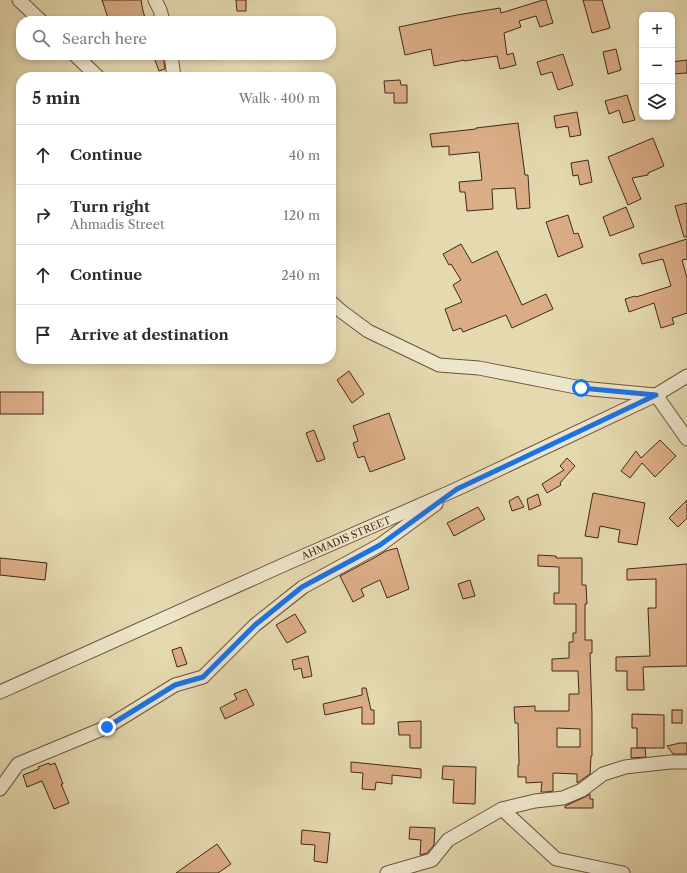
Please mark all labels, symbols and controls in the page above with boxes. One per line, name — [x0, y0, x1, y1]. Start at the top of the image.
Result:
map controls — [639, 12, 675, 120]
button: + — [639, 12, 675, 48]
search box — [16, 16, 336, 60]
icon: search — [30, 27, 52, 49]
text: Search here — [62, 29, 147, 48]
button: − — [639, 48, 675, 84]
button: layers — [639, 84, 675, 120]
text: 5 min — [32, 88, 80, 108]
text: Walk · 400 m — [239, 90, 320, 106]
icon: ahead — [32, 144, 54, 166]
text: Continue — [70, 145, 142, 164]
text: 40 m — [289, 147, 320, 163]
text: Turn right — [70, 197, 150, 216]
icon: right — [32, 204, 54, 226]
text: 120 m — [283, 207, 320, 223]
text: Ahmadis Street — [70, 216, 165, 232]
icon: ahead — [32, 264, 54, 286]
text: Continue — [70, 265, 142, 284]
text: 240 m — [281, 267, 320, 283]
icon: arrive — [32, 324, 54, 346]
text: Arrive at destination — [70, 325, 229, 344]
route start — [572, 379, 590, 397]
street label: AHMADIS STREET — [298, 513, 393, 563]
route end — [98, 718, 116, 736]

